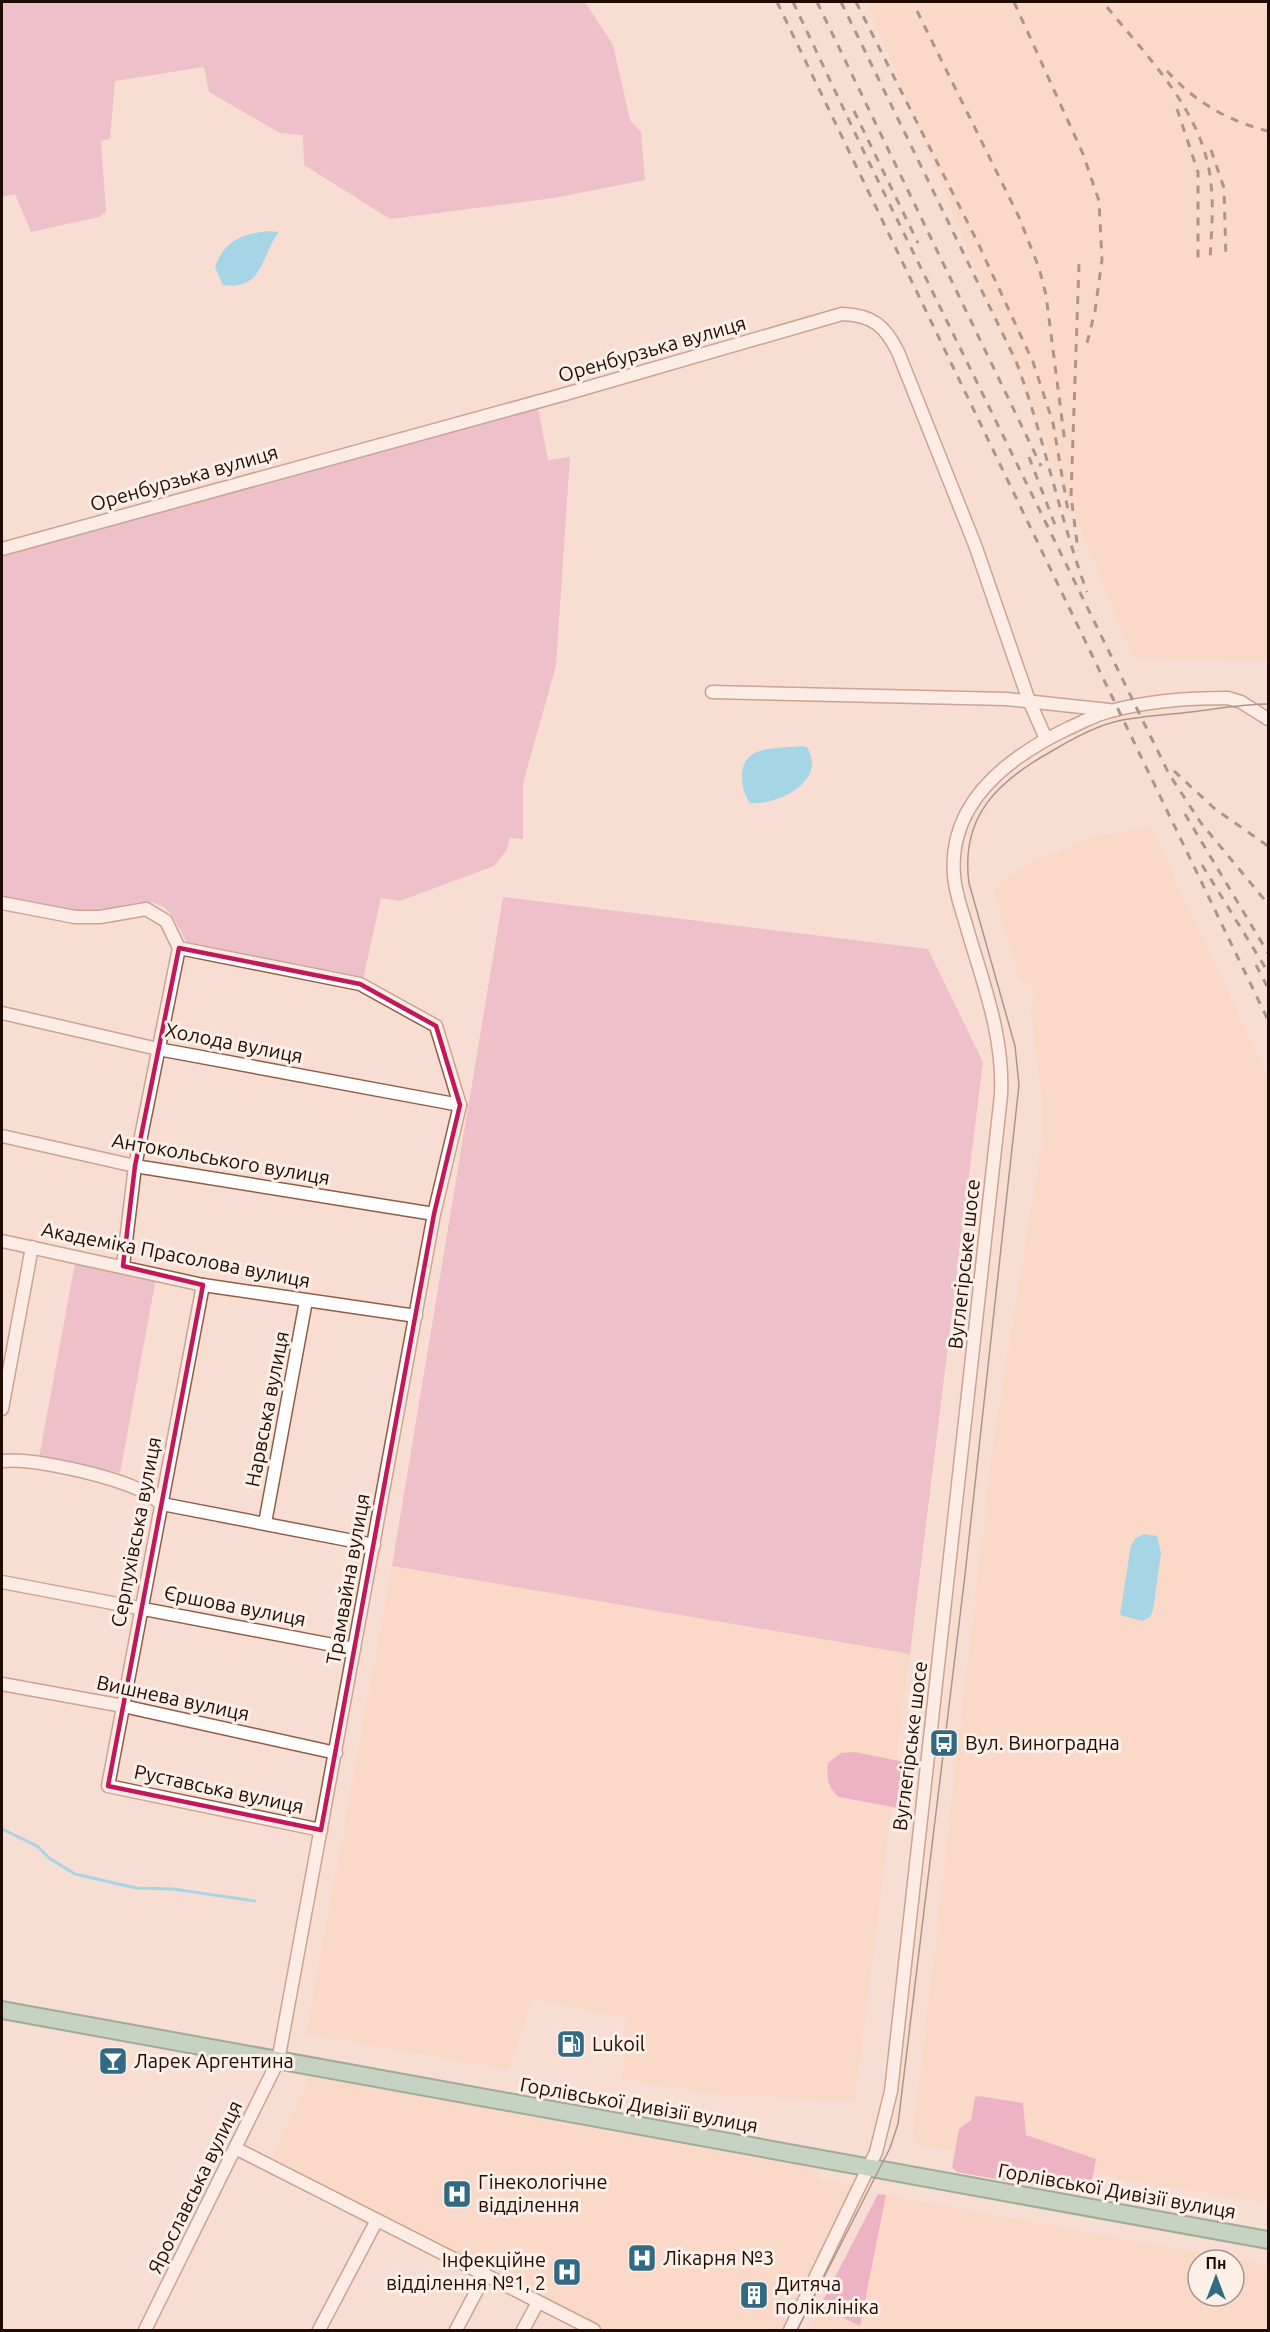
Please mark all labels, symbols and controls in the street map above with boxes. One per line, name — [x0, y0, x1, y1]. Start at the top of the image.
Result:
street label: Оренбурзька вулиця — [555, 311, 748, 386]
street label: Оренбурзька вулиця — [87, 440, 280, 515]
street label: Холода вулиця — [163, 1018, 305, 1067]
street label: Антокольського вулиця — [110, 1128, 332, 1189]
street label: Вуглегірське шосе — [943, 1178, 984, 1350]
street label: Академіка Прасолова вулиця — [40, 1217, 312, 1292]
street label: Нарвська вулиця — [240, 1329, 293, 1489]
street label: Серпухівська вулиця — [106, 1435, 165, 1629]
street label: Трамвайна вулиця — [321, 1492, 374, 1666]
street label: Єршова вулиця — [162, 1580, 308, 1631]
street label: Вуглегірське шосе — [888, 1660, 931, 1832]
street label: Вишнева вулиця — [95, 1670, 252, 1725]
bus stop icon: Вул. Виноградна — [928, 1727, 960, 1759]
place label: Вул. Виноградна — [965, 1731, 1120, 1754]
street label: Руставська вулиця — [132, 1759, 306, 1818]
fuel station icon: Lukoil — [555, 2028, 587, 2060]
place label: Lukoil — [592, 2032, 645, 2055]
bar icon: Ларек Аргентина — [97, 2045, 129, 2077]
place label: Ларек Аргентина — [134, 2049, 294, 2072]
street label: Горлівської Дивізії вулиця — [518, 2072, 760, 2137]
street label: Ярославська вулиця — [143, 2097, 246, 2277]
street label: Горлівської Дивізії вулиця — [996, 2158, 1238, 2223]
place label: Гінекологічне відділення — [478, 2170, 607, 2216]
hospital icon: Гінекологічне відділення — [441, 2178, 473, 2210]
hospital icon: Лікарня №3 — [626, 2242, 658, 2274]
place label: Лікарня №3 — [663, 2246, 774, 2269]
place label: Інфекційне відділення №1, 2 — [386, 2248, 546, 2294]
north arrow — [1186, 2248, 1246, 2308]
text: Пн — [1206, 2254, 1226, 2272]
hospital icon: Інфекційне відділення №1, 2 — [551, 2256, 583, 2288]
place label: Дитяча поліклініка — [775, 2272, 879, 2318]
building icon: Дитяча поліклініка — [738, 2279, 770, 2311]

